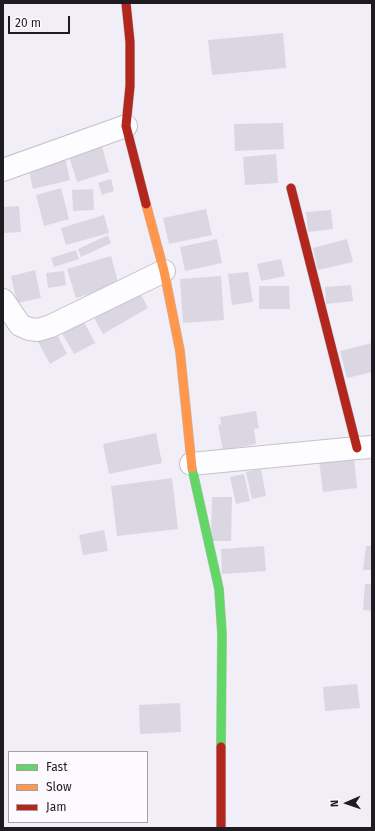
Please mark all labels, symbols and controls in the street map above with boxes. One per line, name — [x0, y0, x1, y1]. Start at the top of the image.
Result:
scale bar — [10, 8, 72, 34]
text: 20 m — [15, 16, 41, 30]
legend — [8, 751, 148, 823]
text: Fast — [46, 760, 68, 774]
text: Slow — [46, 780, 72, 794]
north arrow — [327, 783, 367, 823]
text: Jam — [46, 800, 66, 814]
text: N — [328, 800, 341, 807]

